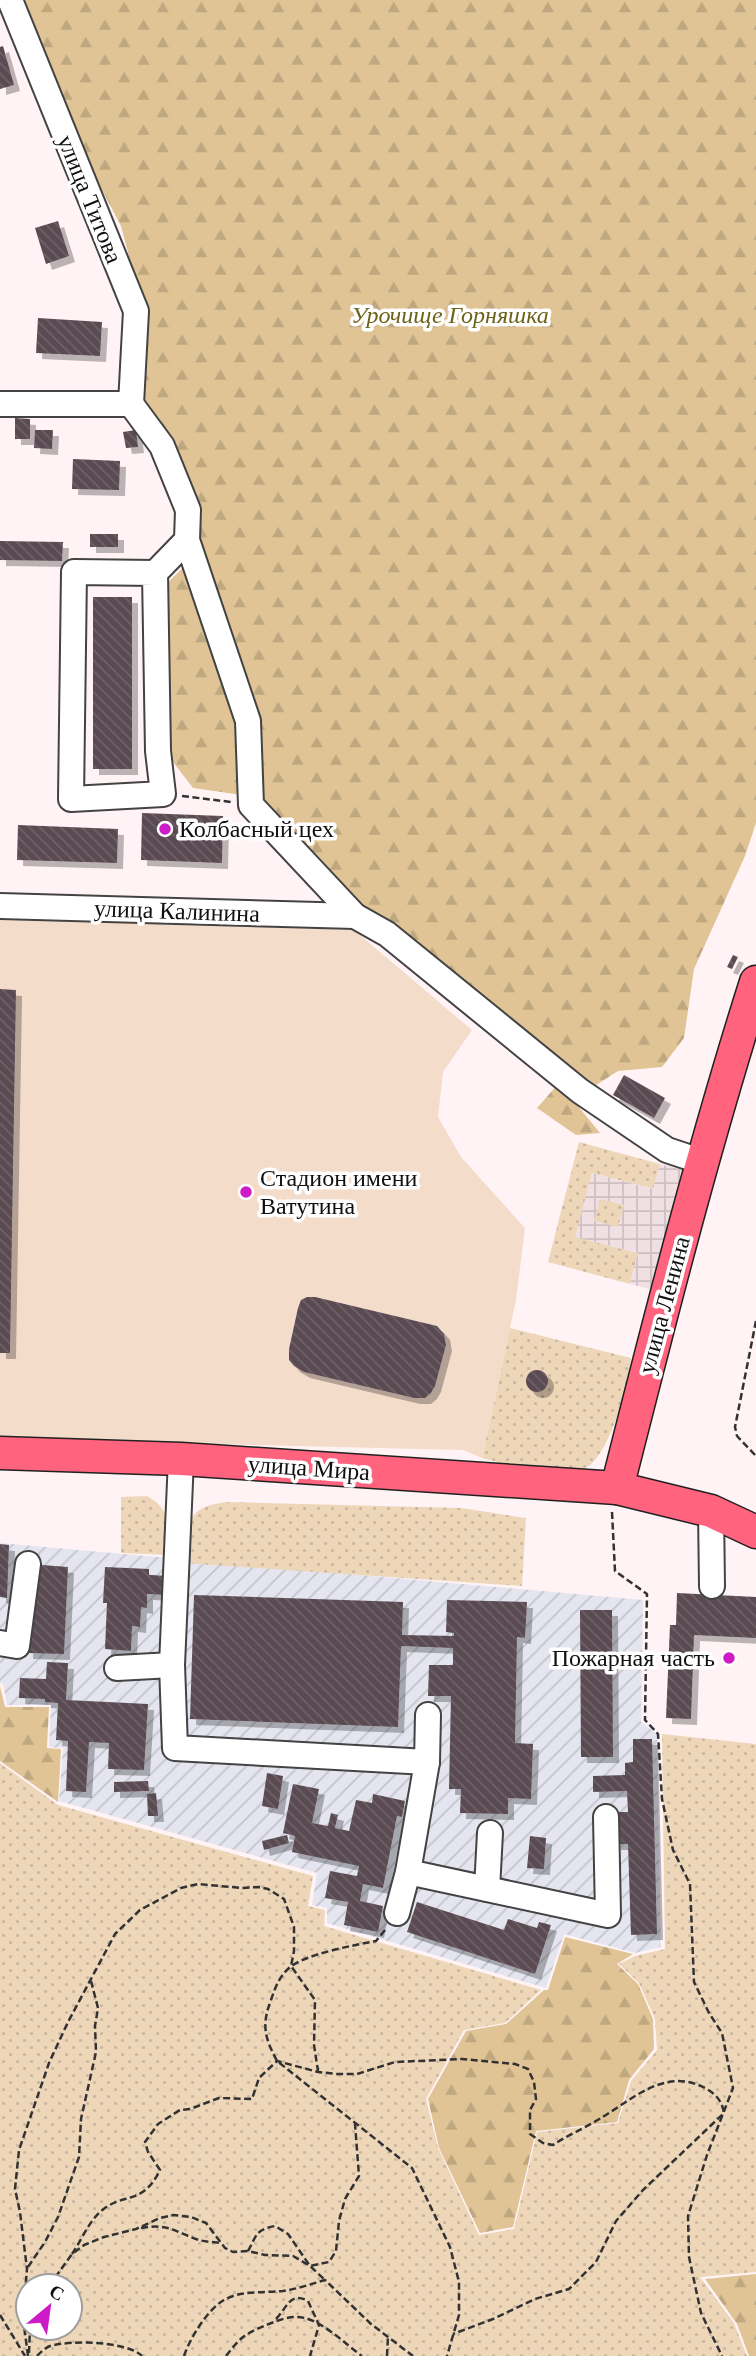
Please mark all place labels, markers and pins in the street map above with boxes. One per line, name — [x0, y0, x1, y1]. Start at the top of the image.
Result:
place label: Колбасный цех — [179, 816, 334, 842]
marker: Колбасный цех — [157, 821, 173, 837]
place label: Стадион имени Ватутина — [260, 1165, 418, 1219]
marker: Стадион имени Ватутина — [238, 1184, 254, 1200]
place label: Пожарная часть — [552, 1645, 715, 1671]
marker: Пожарная часть — [721, 1650, 737, 1666]

